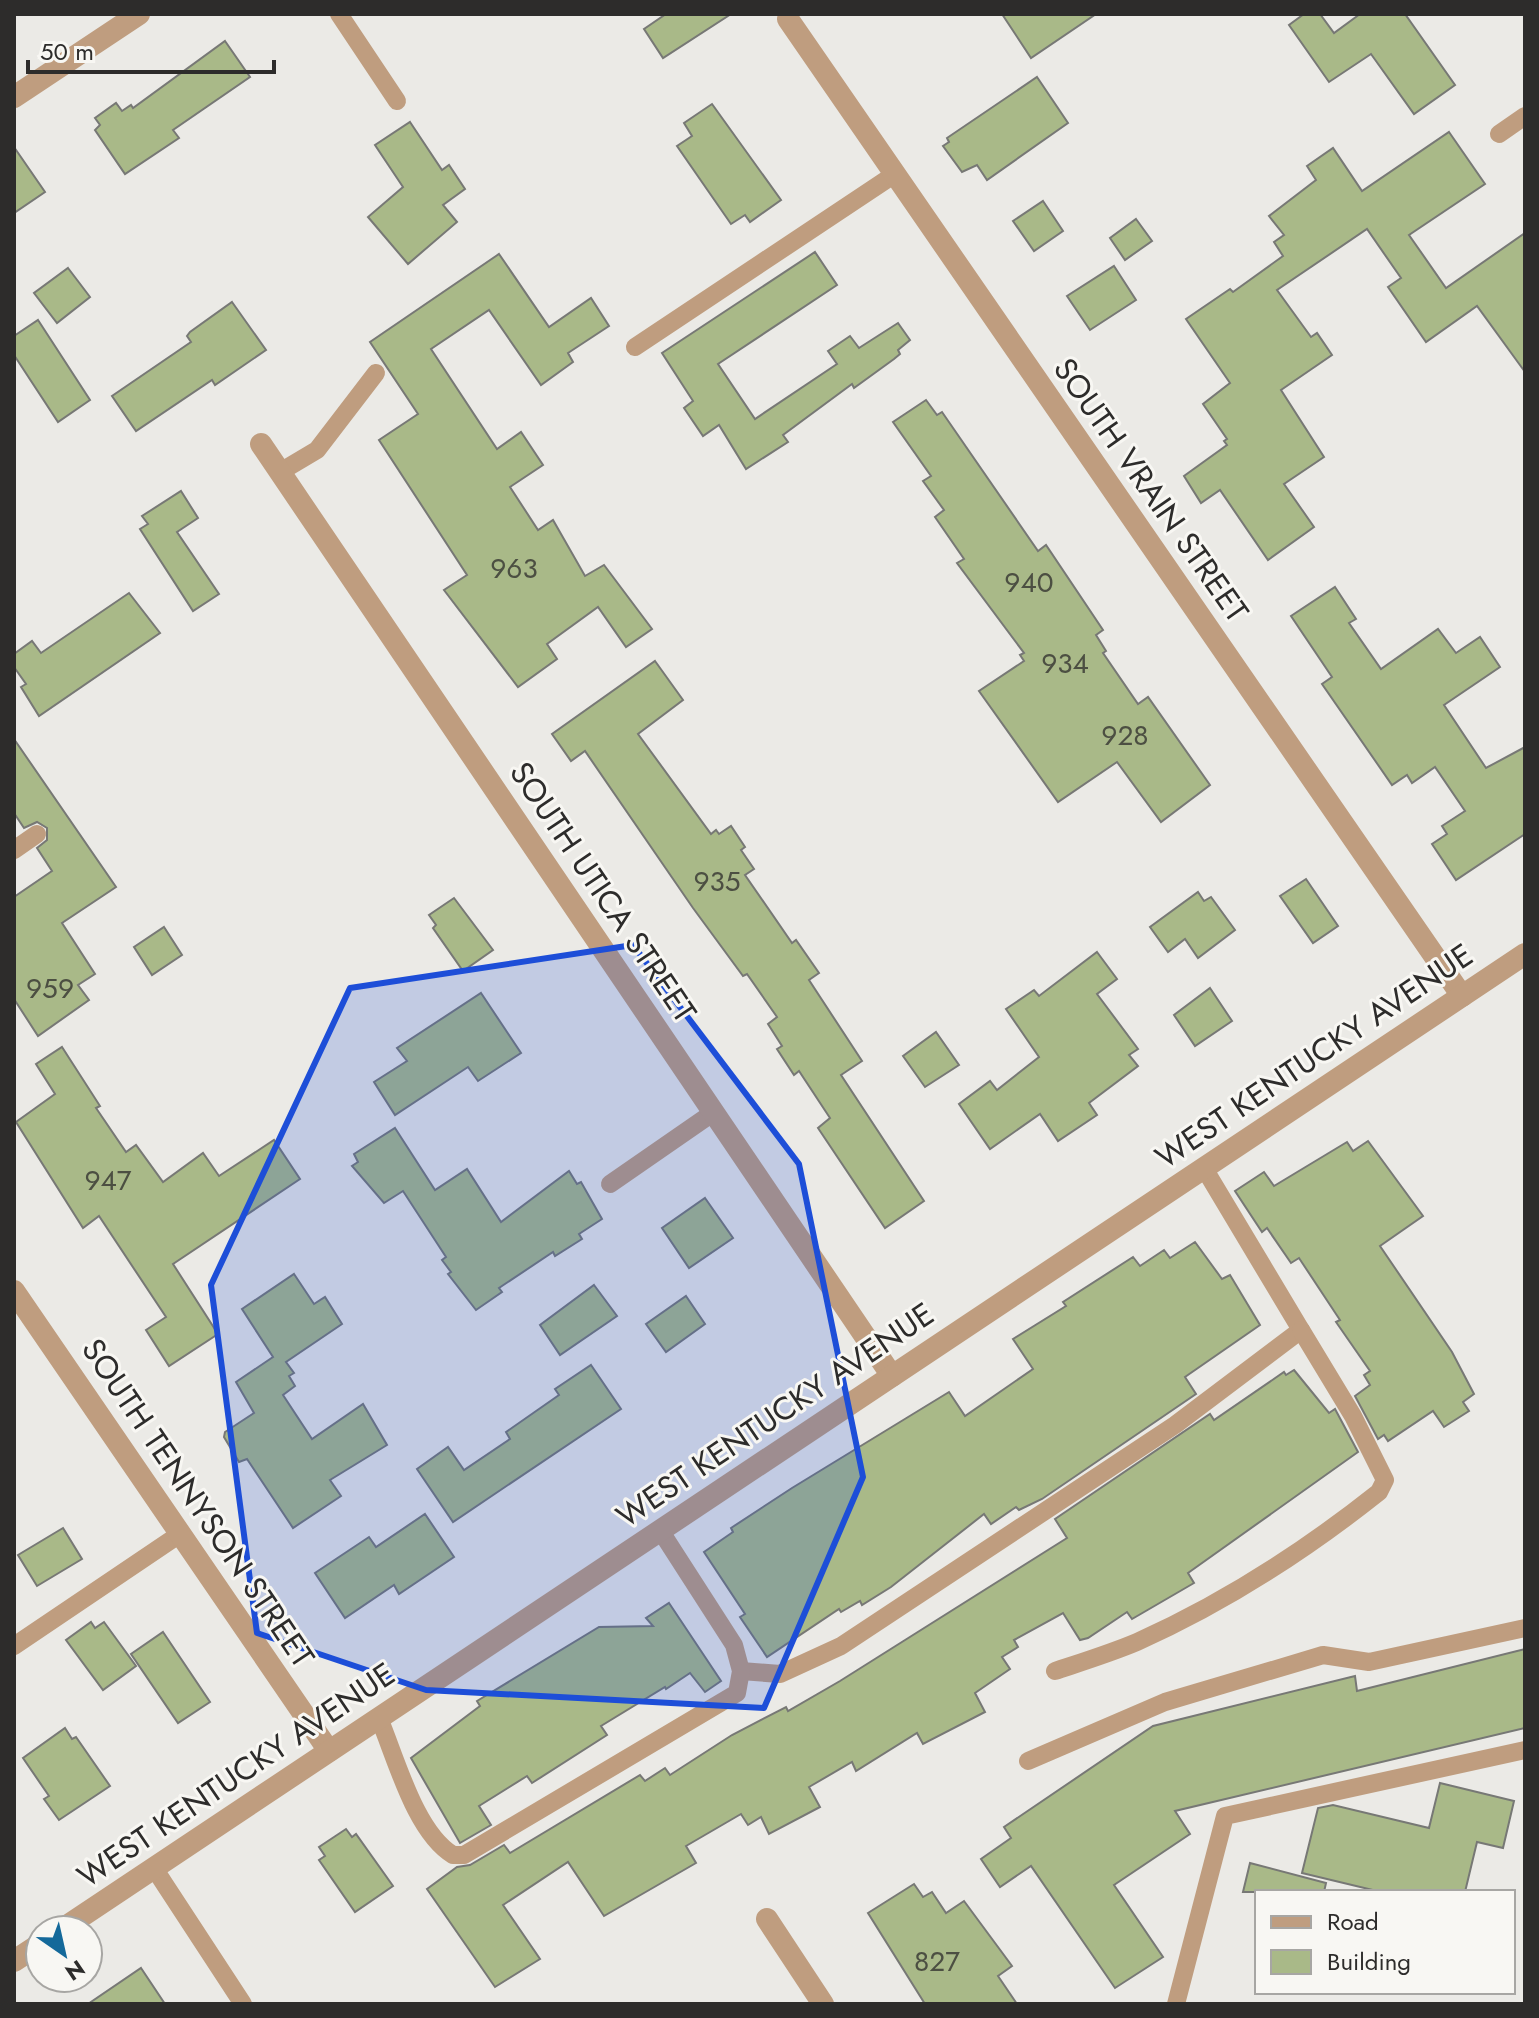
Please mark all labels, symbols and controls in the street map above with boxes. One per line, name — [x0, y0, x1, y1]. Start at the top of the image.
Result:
scale bar — [28, 24, 274, 74]
text: 50 m — [40, 34, 94, 69]
street label: SOUTH VRAIN STREET — [1042, 349, 1260, 631]
house number: 963 — [490, 548, 538, 589]
house number: 940 — [1004, 562, 1054, 603]
house number: 934 — [1041, 643, 1089, 684]
house number: 928 — [1101, 715, 1149, 756]
street label: SOUTH UTICA STREET — [499, 752, 708, 1032]
house number: 935 — [693, 861, 741, 902]
street label: WEST KENTUCKY AVENUE — [1146, 932, 1482, 1180]
house number: 959 — [26, 968, 74, 1009]
house number: 947 — [84, 1160, 132, 1201]
street label: WEST KENTUCKY AVENUE — [607, 1291, 943, 1539]
street label: SOUTH TENNYSON STREET — [70, 1329, 326, 1677]
street label: WEST KENTUCKY AVENUE — [68, 1651, 404, 1899]
legend — [1255, 1890, 1515, 1994]
text: Road — [1327, 1904, 1379, 1939]
north arrow — [24, 1914, 104, 1994]
house number: 827 — [914, 1941, 960, 1982]
text: Building — [1327, 1944, 1411, 1979]
text: N — [59, 1952, 91, 1989]

